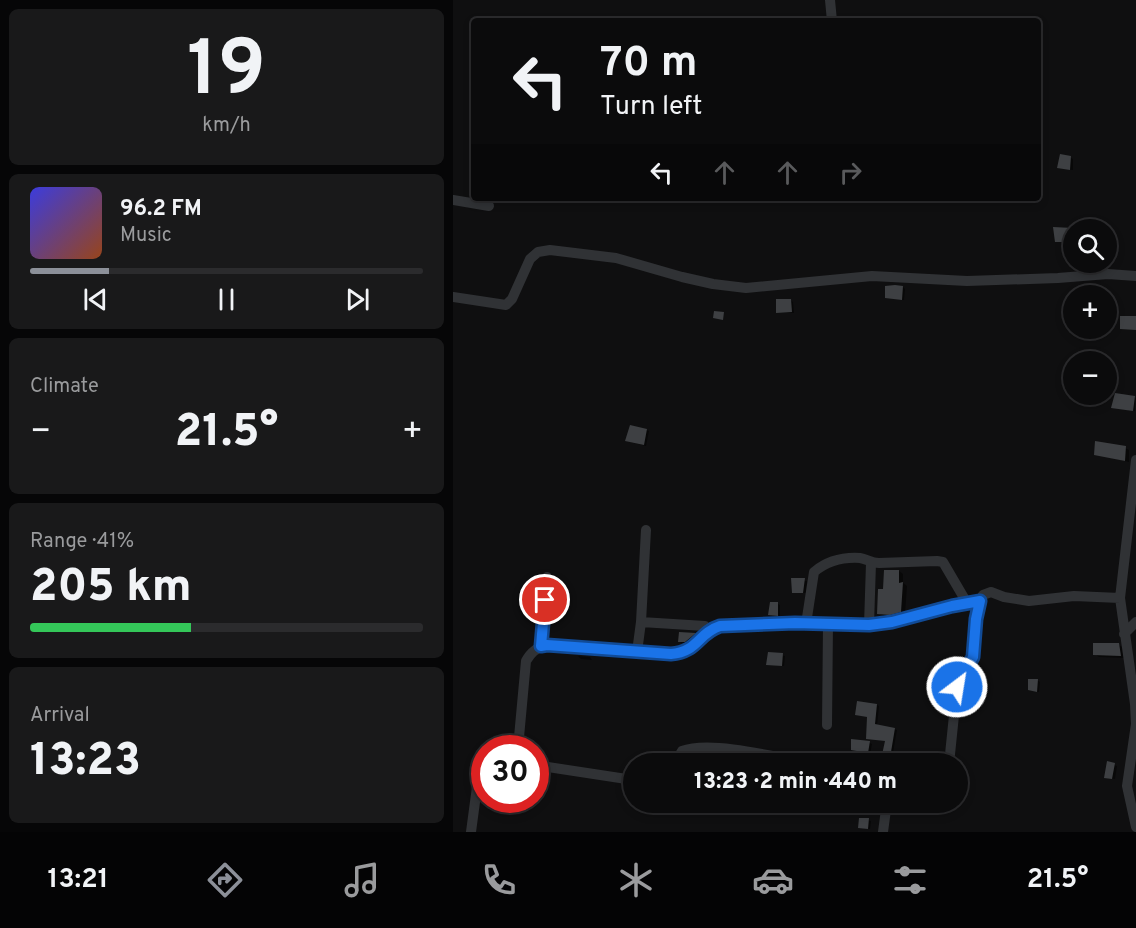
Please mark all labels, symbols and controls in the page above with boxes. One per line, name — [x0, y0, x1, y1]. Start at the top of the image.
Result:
text: 19 — [187, 24, 266, 123]
text: 70 m — [600, 38, 698, 91]
icon: left — [501, 42, 579, 120]
text: Turn left — [600, 90, 702, 124]
text: km/h — [202, 113, 251, 139]
icon: left — [645, 156, 678, 189]
icon: ahead — [708, 156, 741, 189]
icon: ahead — [771, 156, 804, 189]
icon: right — [834, 156, 867, 189]
text: 96.2 FM — [120, 196, 202, 223]
map controls — [1063, 219, 1117, 405]
button: search — [1063, 219, 1117, 273]
text: Music — [120, 223, 172, 249]
icon: previous — [79, 283, 112, 316]
icon: pause — [210, 283, 243, 316]
icon: next — [341, 283, 374, 316]
button: + — [1063, 285, 1117, 339]
button: − — [1063, 351, 1117, 405]
text: Climate — [30, 374, 99, 400]
text: 21.5° — [175, 405, 278, 462]
text: − — [30, 412, 51, 454]
text: + — [402, 412, 423, 454]
text: Range · 41% — [30, 529, 134, 555]
text: 205 km — [30, 560, 192, 617]
pin — [519, 574, 570, 625]
icon: arrive — [528, 583, 561, 616]
position arrow — [925, 655, 989, 719]
text: Arrival — [30, 703, 90, 729]
text: 13:23 — [30, 734, 141, 791]
speed limit sign: 30 — [471, 735, 549, 813]
text: 13:23 · 2 min · 440 m — [694, 769, 897, 796]
icon: directions — [204, 859, 246, 901]
icon: music — [341, 859, 383, 901]
icon: phone — [478, 859, 520, 901]
icon: climate — [615, 859, 657, 901]
icon: car — [752, 859, 794, 901]
icon: filters — [889, 859, 931, 901]
text: 13:21 — [48, 863, 108, 897]
text: 21.5° — [1027, 863, 1088, 897]

